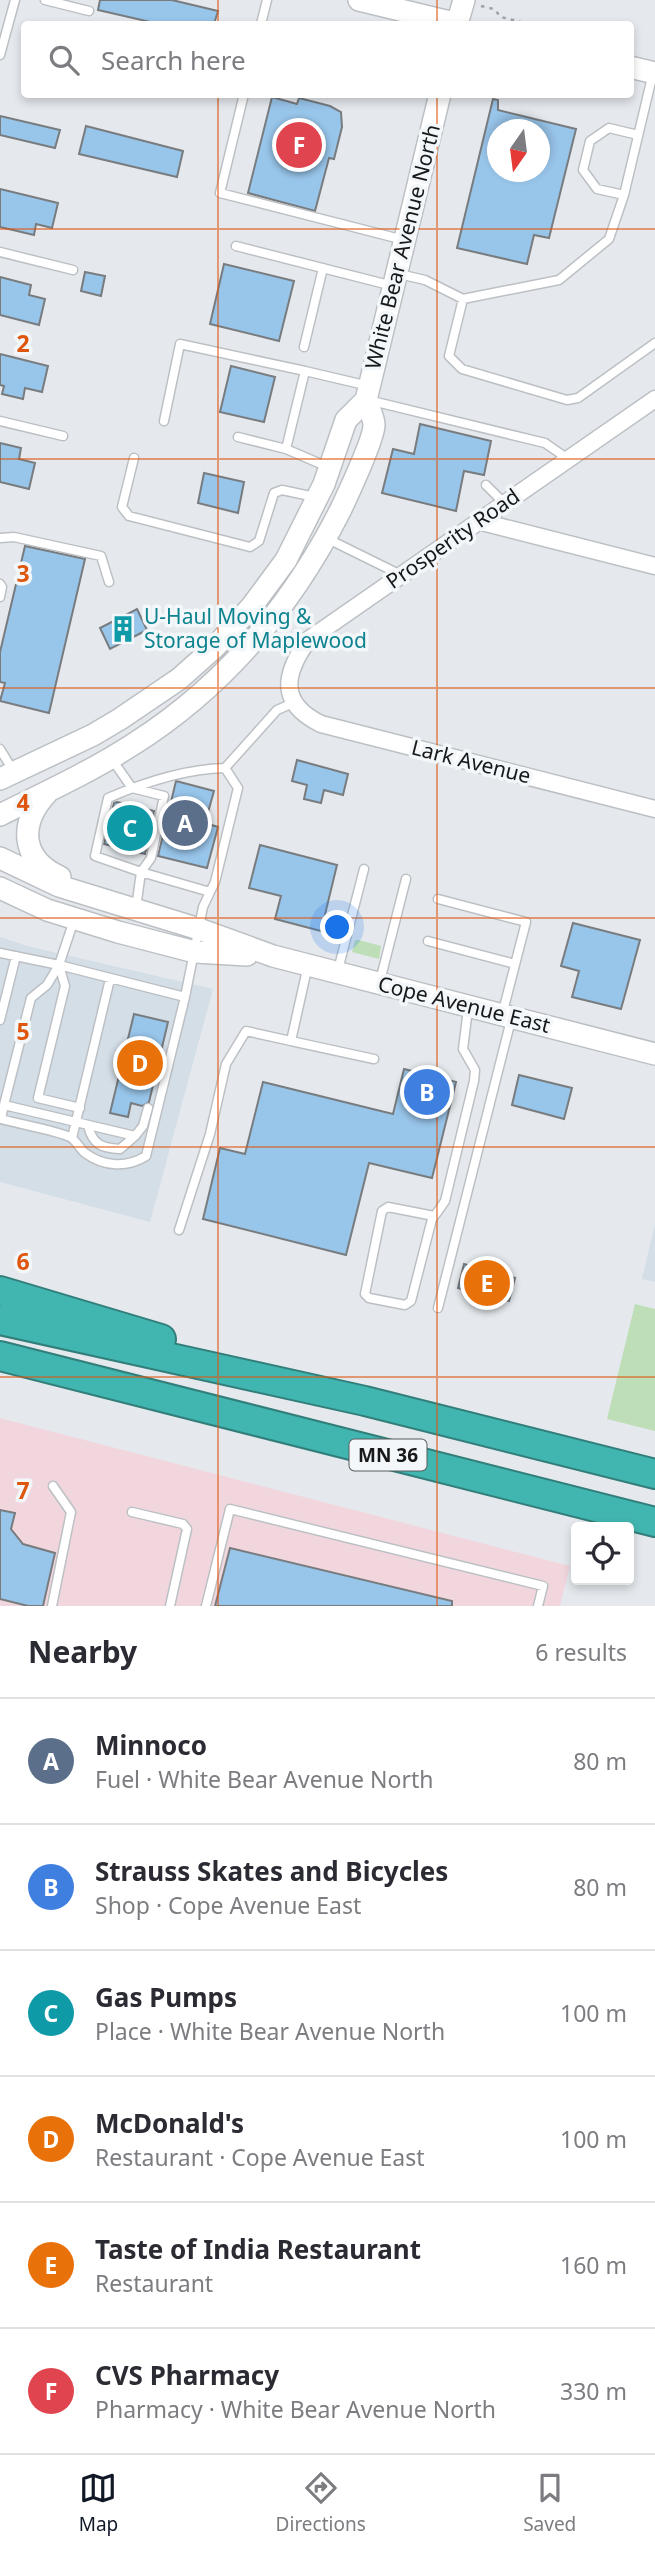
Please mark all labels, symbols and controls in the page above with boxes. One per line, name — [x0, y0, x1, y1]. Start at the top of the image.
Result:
search box — [21, 21, 634, 98]
icon: search — [45, 41, 83, 79]
text: Search here — [101, 42, 246, 78]
pin: F — [276, 119, 322, 171]
north arrow — [487, 119, 550, 182]
street label: White Bear Avenue North — [358, 121, 446, 372]
text: 2 — [16, 327, 30, 359]
street label: Prosperity Road — [380, 482, 525, 595]
text: 3 — [16, 557, 30, 589]
place label: U-Haul Moving & Storage of Maplewood — [144, 602, 367, 654]
building icon: U-Haul Moving & Storage of Maplewood — [108, 614, 138, 644]
street label: Lark Avenue — [409, 733, 534, 789]
text: 4 — [16, 786, 30, 818]
pin: A — [162, 797, 208, 849]
pin: C — [107, 802, 153, 854]
your location — [320, 910, 354, 944]
street label: Cope Avenue East — [375, 969, 554, 1039]
text: 5 — [16, 1015, 30, 1047]
pin: D — [117, 1037, 163, 1089]
pin: B — [404, 1066, 450, 1118]
text: 6 — [16, 1245, 30, 1277]
pin: E — [464, 1257, 510, 1309]
road number: MN 36 — [350, 1440, 426, 1470]
text: 7 — [16, 1474, 30, 1506]
map controls — [571, 1522, 634, 1585]
button: locate — [571, 1522, 634, 1585]
text: Nearby — [28, 1631, 137, 1672]
text: 6 results — [535, 1636, 627, 1668]
text: Minnoco — [95, 1727, 207, 1763]
text: A — [43, 1745, 59, 1777]
text: 80 m — [573, 1745, 627, 1777]
text: Fuel · White Bear Avenue North — [95, 1763, 433, 1795]
text: Strauss Skates and Bicycles — [95, 1853, 448, 1889]
text: B — [43, 1871, 59, 1903]
text: 80 m — [573, 1871, 627, 1903]
text: Shop · Cope Avenue East — [95, 1889, 361, 1921]
text: Gas Pumps — [95, 1979, 237, 2015]
text: C — [44, 1997, 58, 2029]
text: 100 m — [560, 1997, 627, 2029]
text: Place · White Bear Avenue North — [95, 2015, 445, 2047]
text: McDonald's — [95, 2105, 244, 2141]
text: D — [43, 2123, 59, 2155]
text: 100 m — [560, 2123, 627, 2155]
text: Restaurant · Cope Avenue East — [95, 2141, 425, 2173]
text: Taste of India Restaurant — [95, 2231, 421, 2267]
text: E — [45, 2249, 57, 2281]
text: 160 m — [560, 2249, 627, 2281]
text: Restaurant — [95, 2267, 213, 2299]
text: CVS Pharmacy — [95, 2357, 279, 2393]
text: F — [45, 2375, 57, 2407]
text: 330 m — [560, 2375, 627, 2407]
text: Pharmacy · White Bear Avenue North — [95, 2393, 496, 2425]
tab: Map — [79, 2469, 118, 2537]
tab: Directions — [276, 2469, 366, 2537]
tab: Saved — [523, 2469, 576, 2537]

